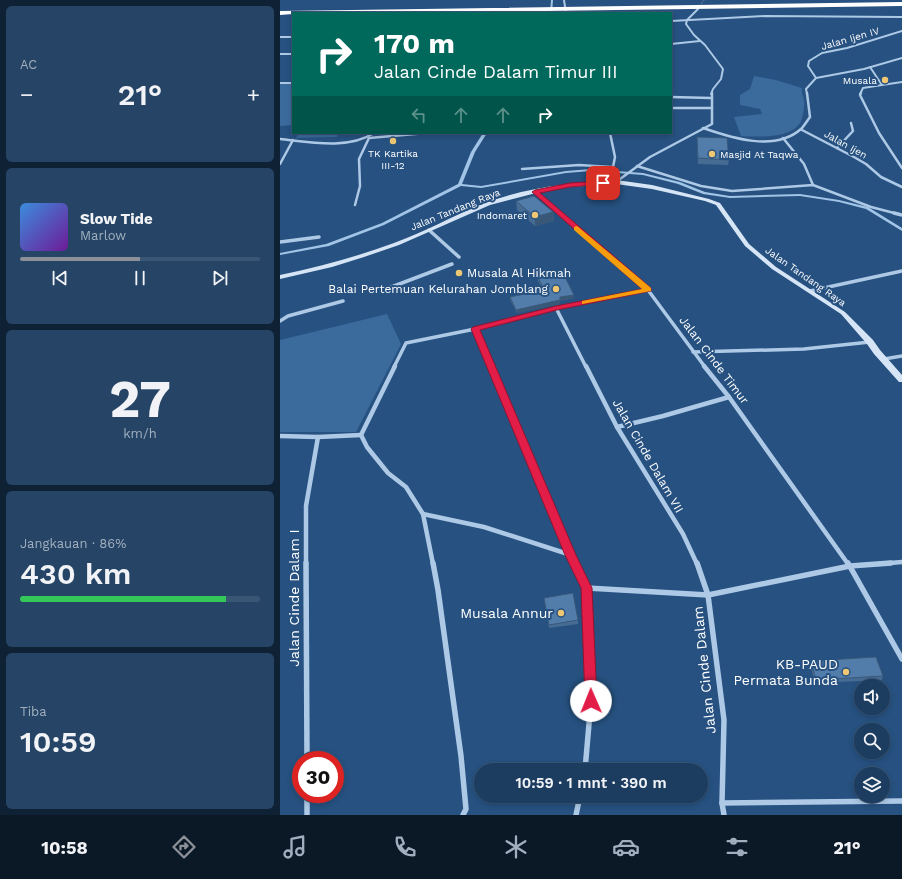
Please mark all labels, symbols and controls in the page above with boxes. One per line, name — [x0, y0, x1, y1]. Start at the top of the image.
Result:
street label: Jalan Ijen IV — [820, 25, 881, 52]
text: 170 m — [374, 27, 455, 60]
icon: right — [308, 28, 360, 80]
text: AC — [20, 57, 37, 72]
text: Jalan Cinde Dalam Timur III — [374, 61, 617, 82]
place label: Musala — [843, 75, 877, 86]
marker: Musala — [880, 75, 890, 85]
text: 21° — [118, 77, 162, 112]
text: − — [20, 82, 33, 107]
text: + — [247, 82, 260, 107]
icon: left — [408, 104, 430, 126]
icon: ahead — [450, 104, 472, 126]
icon: ahead — [492, 104, 514, 126]
icon: right — [534, 104, 556, 126]
street label: Jalan Ijen — [823, 128, 869, 161]
marker: TK Kartika III-12 — [388, 136, 398, 146]
place label: TK Kartika III-12 — [368, 148, 418, 171]
marker: Masjid At Taqwa — [707, 149, 717, 159]
place label: Masjid At Taqwa — [720, 149, 799, 160]
pin — [586, 166, 620, 200]
icon: arrive — [592, 172, 614, 194]
street label: Jalan Tandang Raya — [409, 186, 502, 232]
text: Slow Tide — [80, 210, 153, 228]
place label: Indomaret — [477, 210, 528, 221]
marker: Indomaret — [530, 210, 540, 220]
text: Marlow — [80, 228, 126, 243]
street label: Jalan Tandang Raya — [763, 244, 848, 309]
place label: Musala Al Hikmah — [467, 266, 571, 280]
icon: previous — [49, 267, 71, 289]
icon: pause — [129, 267, 151, 289]
icon: next — [209, 267, 231, 289]
marker: Musala Al Hikmah — [454, 268, 464, 278]
place label: Balai Pertemuan Kelurahan Jomblang — [328, 282, 549, 296]
marker: Balai Pertemuan Kelurahan Jomblang — [551, 284, 561, 294]
street label: Jalan Cinde Timur — [676, 313, 752, 407]
text: 27 — [109, 369, 171, 430]
street label: Jalan Cinde Dalam VII — [610, 397, 686, 515]
text: km/h — [123, 426, 157, 441]
street label: Jalan Cinde Dalam I — [286, 529, 302, 667]
text: Jangkauan · 86% — [20, 536, 126, 551]
text: 430 km — [20, 556, 131, 591]
place label: Musala Annur — [460, 605, 553, 621]
street label: Jalan Cinde Dalam — [689, 605, 719, 735]
marker: Musala Annur — [556, 608, 566, 618]
place label: KB-PAUD Permata Bunda — [733, 656, 838, 688]
marker: KB-PAUD Permata Bunda — [841, 667, 851, 677]
map controls — [854, 679, 890, 803]
button: sound — [854, 679, 890, 715]
position arrow — [570, 680, 612, 722]
text: Tiba — [20, 704, 47, 719]
button: search — [854, 723, 890, 759]
text: 10:59 — [20, 724, 97, 759]
speed limit sign: 30 — [292, 751, 344, 803]
button: layers — [854, 767, 890, 803]
text: 10:59 · 1 mnt · 390 m — [515, 774, 667, 792]
icon: directions — [170, 833, 198, 861]
icon: music — [281, 833, 309, 861]
icon: phone — [391, 833, 419, 861]
icon: climate — [502, 833, 530, 861]
icon: car — [612, 833, 640, 861]
icon: filters — [723, 833, 751, 861]
text: 10:58 — [41, 837, 88, 858]
text: 21° — [833, 837, 861, 858]

